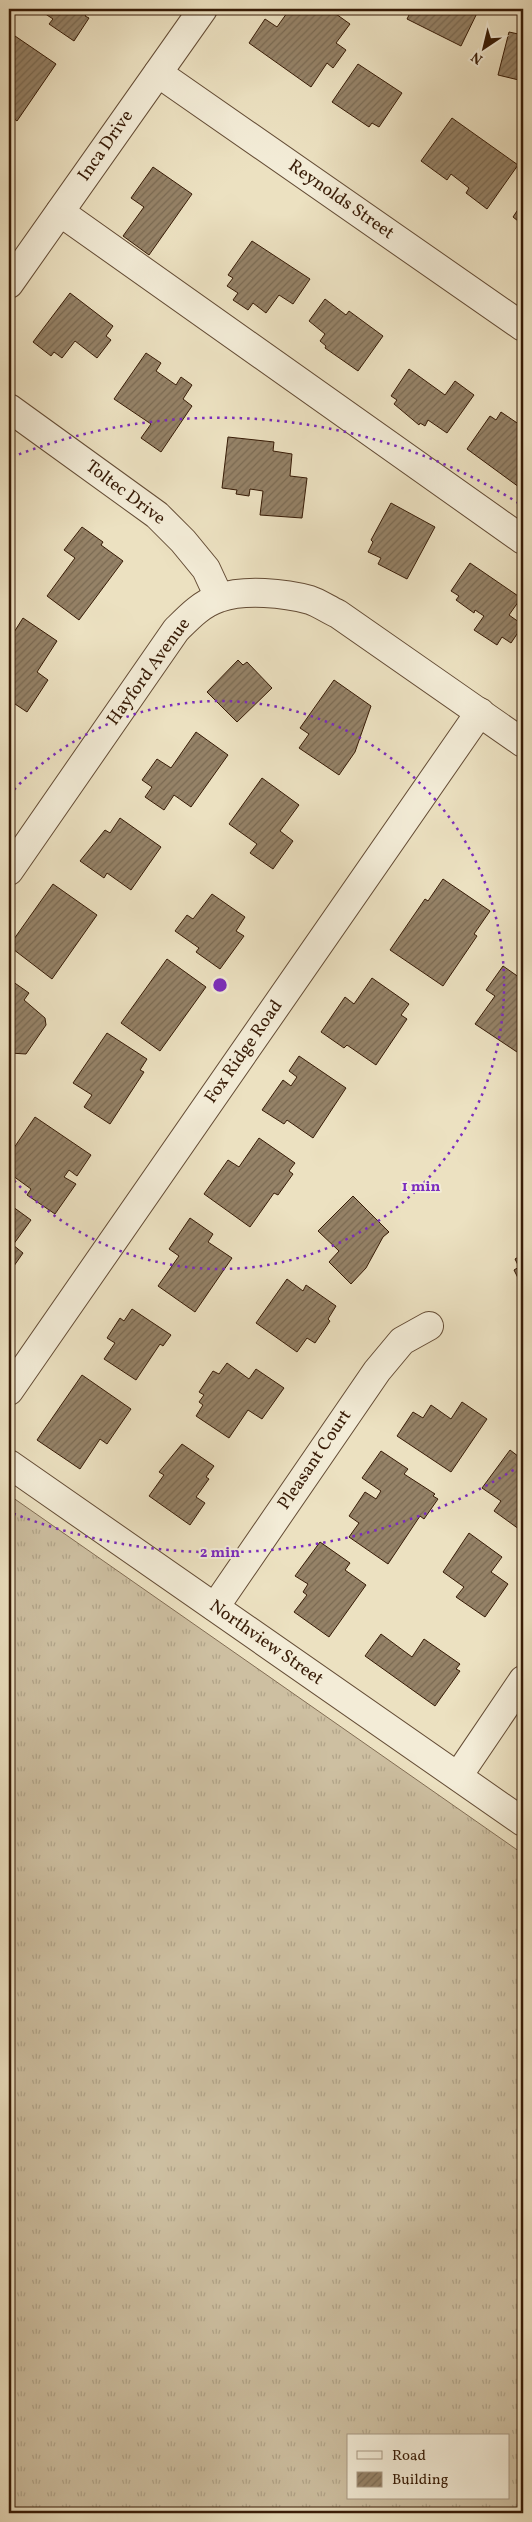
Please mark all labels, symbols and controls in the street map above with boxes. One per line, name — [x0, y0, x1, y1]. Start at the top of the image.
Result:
north arrow — [460, 22, 510, 72]
text: N — [468, 47, 487, 68]
street label: Inca Drive — [72, 105, 140, 187]
street label: Reynolds Street — [283, 154, 399, 246]
street label: Toltec Drive — [80, 455, 170, 531]
street label: Hayford Avenue — [101, 613, 197, 731]
centre of rings — [211, 976, 229, 994]
street label: Fox Ridge Road — [199, 995, 289, 1109]
text: 1 min — [402, 1177, 440, 1198]
street label: Pleasant Court — [272, 1405, 358, 1515]
text: 2 min — [200, 1543, 240, 1564]
street label: Northview Street — [204, 1594, 328, 1692]
legend — [347, 2434, 510, 2500]
text: Road — [392, 2446, 426, 2467]
text: Building — [392, 2470, 449, 2491]

